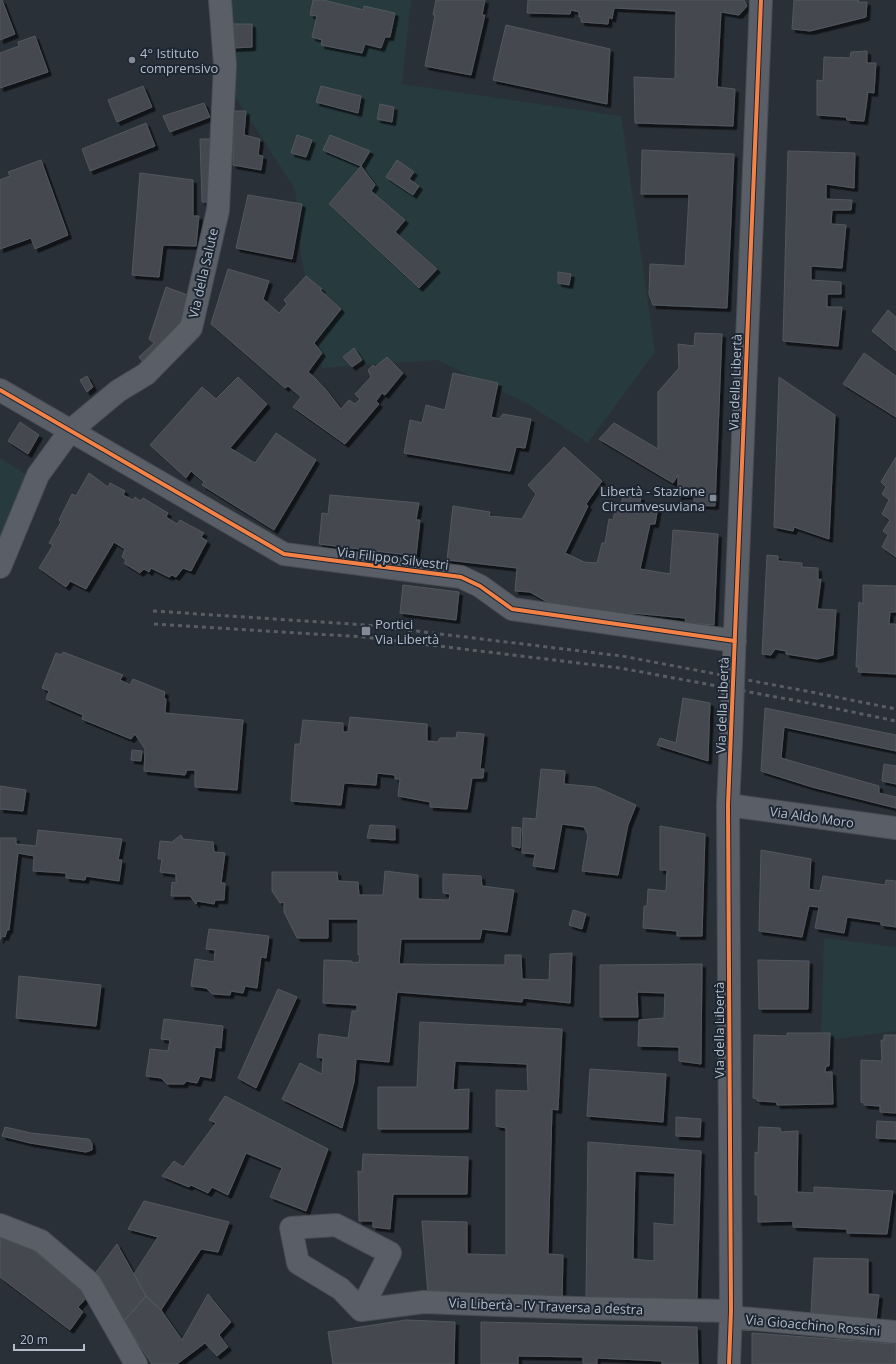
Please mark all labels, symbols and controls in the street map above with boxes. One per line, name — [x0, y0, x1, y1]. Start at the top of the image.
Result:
place label: 4° Istituto comprensivo — [140, 44, 219, 77]
marker: 4° Istituto comprensivo — [127, 55, 137, 65]
street label: Via della Salute — [184, 226, 222, 320]
street label: Via della Libertà — [724, 333, 746, 431]
place label: Libertà - Stazione Circumvesuviana — [600, 482, 705, 515]
marker: Libertà - Stazione Circumvesuviana — [708, 493, 718, 503]
street label: Via Filippo Silvestri — [336, 542, 450, 574]
place label: Portici Via Libertà — [375, 615, 439, 648]
marker: Portici Via Libertà — [360, 625, 372, 637]
street label: Via della Libertà — [711, 656, 733, 754]
street label: Via Aldo Moro — [769, 802, 855, 832]
street label: Via della Libertà — [710, 982, 728, 1078]
street label: Via Libertà - IV Traversa a destra — [448, 1294, 644, 1318]
street label: Via Gioacchino Rossini — [745, 1310, 881, 1340]
scale bar — [14, 1326, 84, 1352]
text: 20 m — [20, 1331, 48, 1348]

